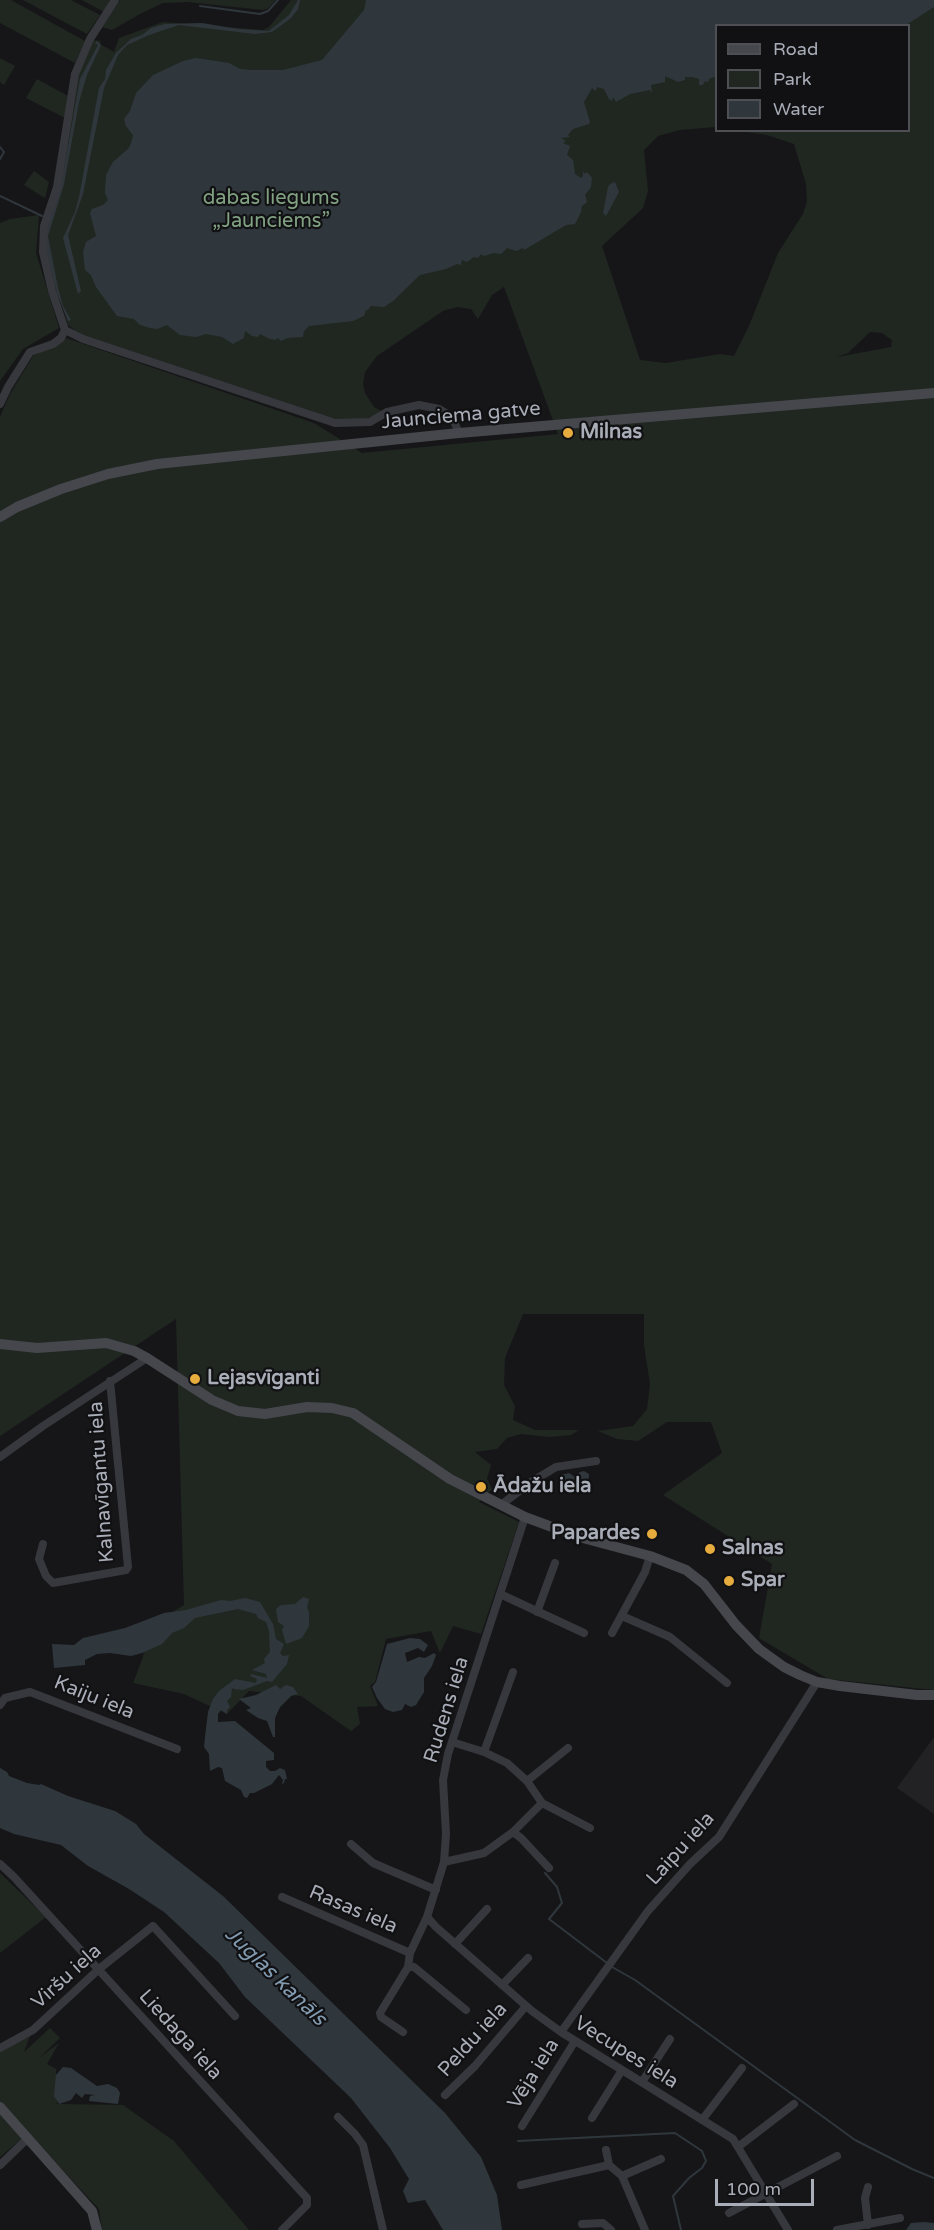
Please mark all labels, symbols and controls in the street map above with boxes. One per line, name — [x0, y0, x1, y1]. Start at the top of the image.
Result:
legend — [715, 24, 910, 132]
text: Road — [773, 38, 818, 60]
text: Park — [773, 68, 811, 90]
text: Water — [773, 98, 824, 120]
park label: dabas liegums „Jaunciems” — [203, 187, 339, 234]
street label: Jaunciema gatve — [380, 397, 542, 435]
place label: Milnas — [580, 421, 642, 445]
marker: Milnas — [561, 426, 575, 440]
place label: Lejasvīganti — [207, 1367, 320, 1391]
marker: Lejasvīganti — [188, 1372, 202, 1386]
street label: Kalnavīgantu iela — [84, 1400, 120, 1564]
place label: Ādažu iela — [493, 1475, 591, 1499]
marker: Ādažu iela — [474, 1480, 488, 1494]
place label: Papardes — [551, 1522, 640, 1546]
marker: Papardes — [645, 1527, 659, 1541]
place label: Salnas — [722, 1537, 784, 1561]
marker: Salnas — [703, 1542, 717, 1556]
place label: Spar — [741, 1569, 785, 1593]
marker: Spar — [722, 1574, 736, 1588]
street label: Rudens iela — [419, 1654, 475, 1766]
street label: Kaiju iela — [50, 1671, 138, 1725]
street label: Laipu iela — [642, 1807, 720, 1891]
street label: Rasas iela — [305, 1881, 401, 1939]
water label: Juglas kanāls — [219, 1922, 331, 2032]
street label: Viršu iela — [27, 1939, 107, 2015]
street label: Liedaga iela — [133, 1985, 227, 2085]
street label: Peldu iela — [433, 1998, 513, 2082]
street label: Vecupes iela — [570, 2012, 682, 2094]
street label: Vēja iela — [503, 2035, 565, 2113]
scale bar — [718, 2167, 817, 2205]
text: 100 m — [726, 2178, 781, 2200]

